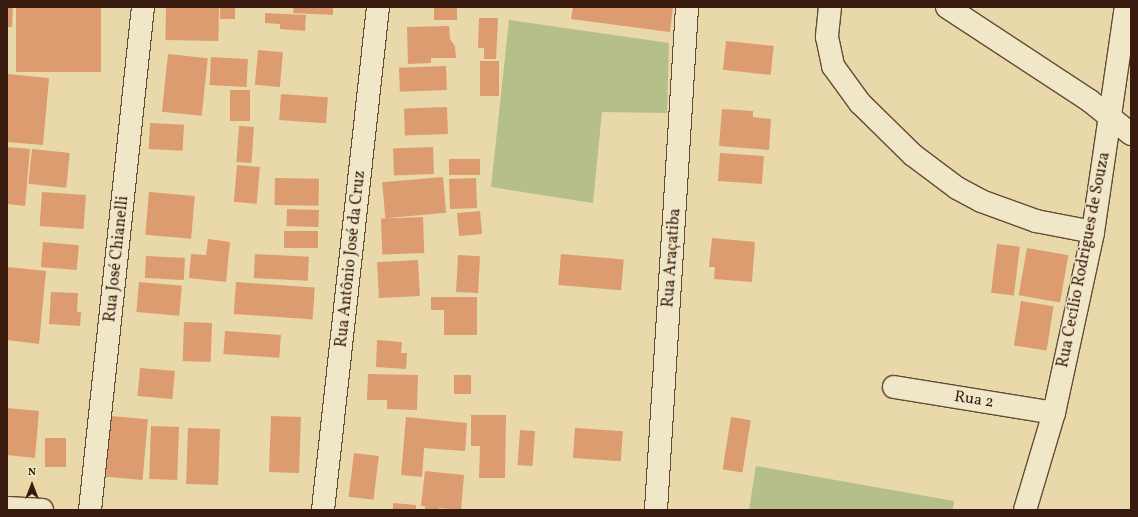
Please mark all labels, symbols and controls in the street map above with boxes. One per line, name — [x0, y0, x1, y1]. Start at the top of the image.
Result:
street label: Rua Cecílio Rodrigues de Souza — [1054, 151, 1114, 369]
street label: Rua Antônio José da Cruz — [332, 170, 370, 348]
street label: Rua José Chianelli — [101, 195, 133, 323]
street label: Rua Araçatiba — [659, 208, 685, 308]
street label: Rua 2 — [953, 387, 995, 413]
north arrow — [12, 465, 52, 505]
text: N — [28, 465, 36, 480]

